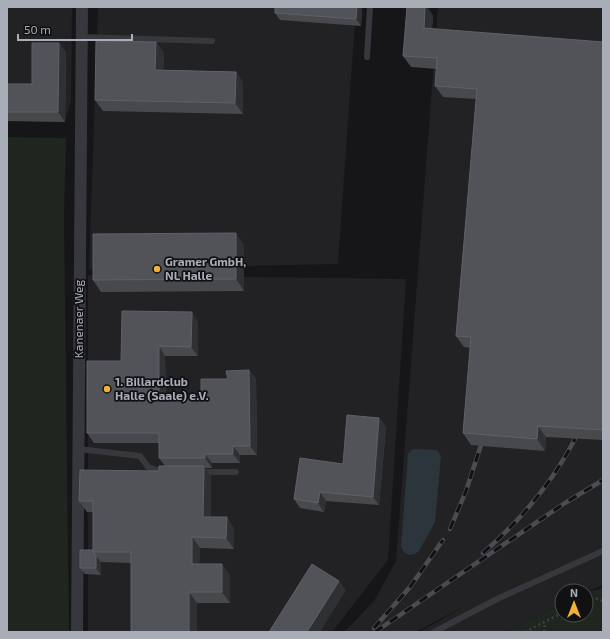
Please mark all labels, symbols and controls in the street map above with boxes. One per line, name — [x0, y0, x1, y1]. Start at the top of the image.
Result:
scale bar — [18, 16, 132, 42]
text: 50 m — [24, 22, 51, 36]
place label: Gramer GmbH, NL Halle — [165, 254, 246, 282]
marker: Gramer GmbH, NL Halle — [152, 264, 162, 274]
street label: Kanenaer Weg — [71, 279, 85, 358]
place label: 1. Billardclub Halle (Saale) e.V. — [115, 374, 209, 402]
marker: 1. Billardclub Halle (Saale) e.V. — [102, 384, 112, 394]
north arrow — [554, 583, 594, 623]
text: N — [570, 586, 578, 599]

